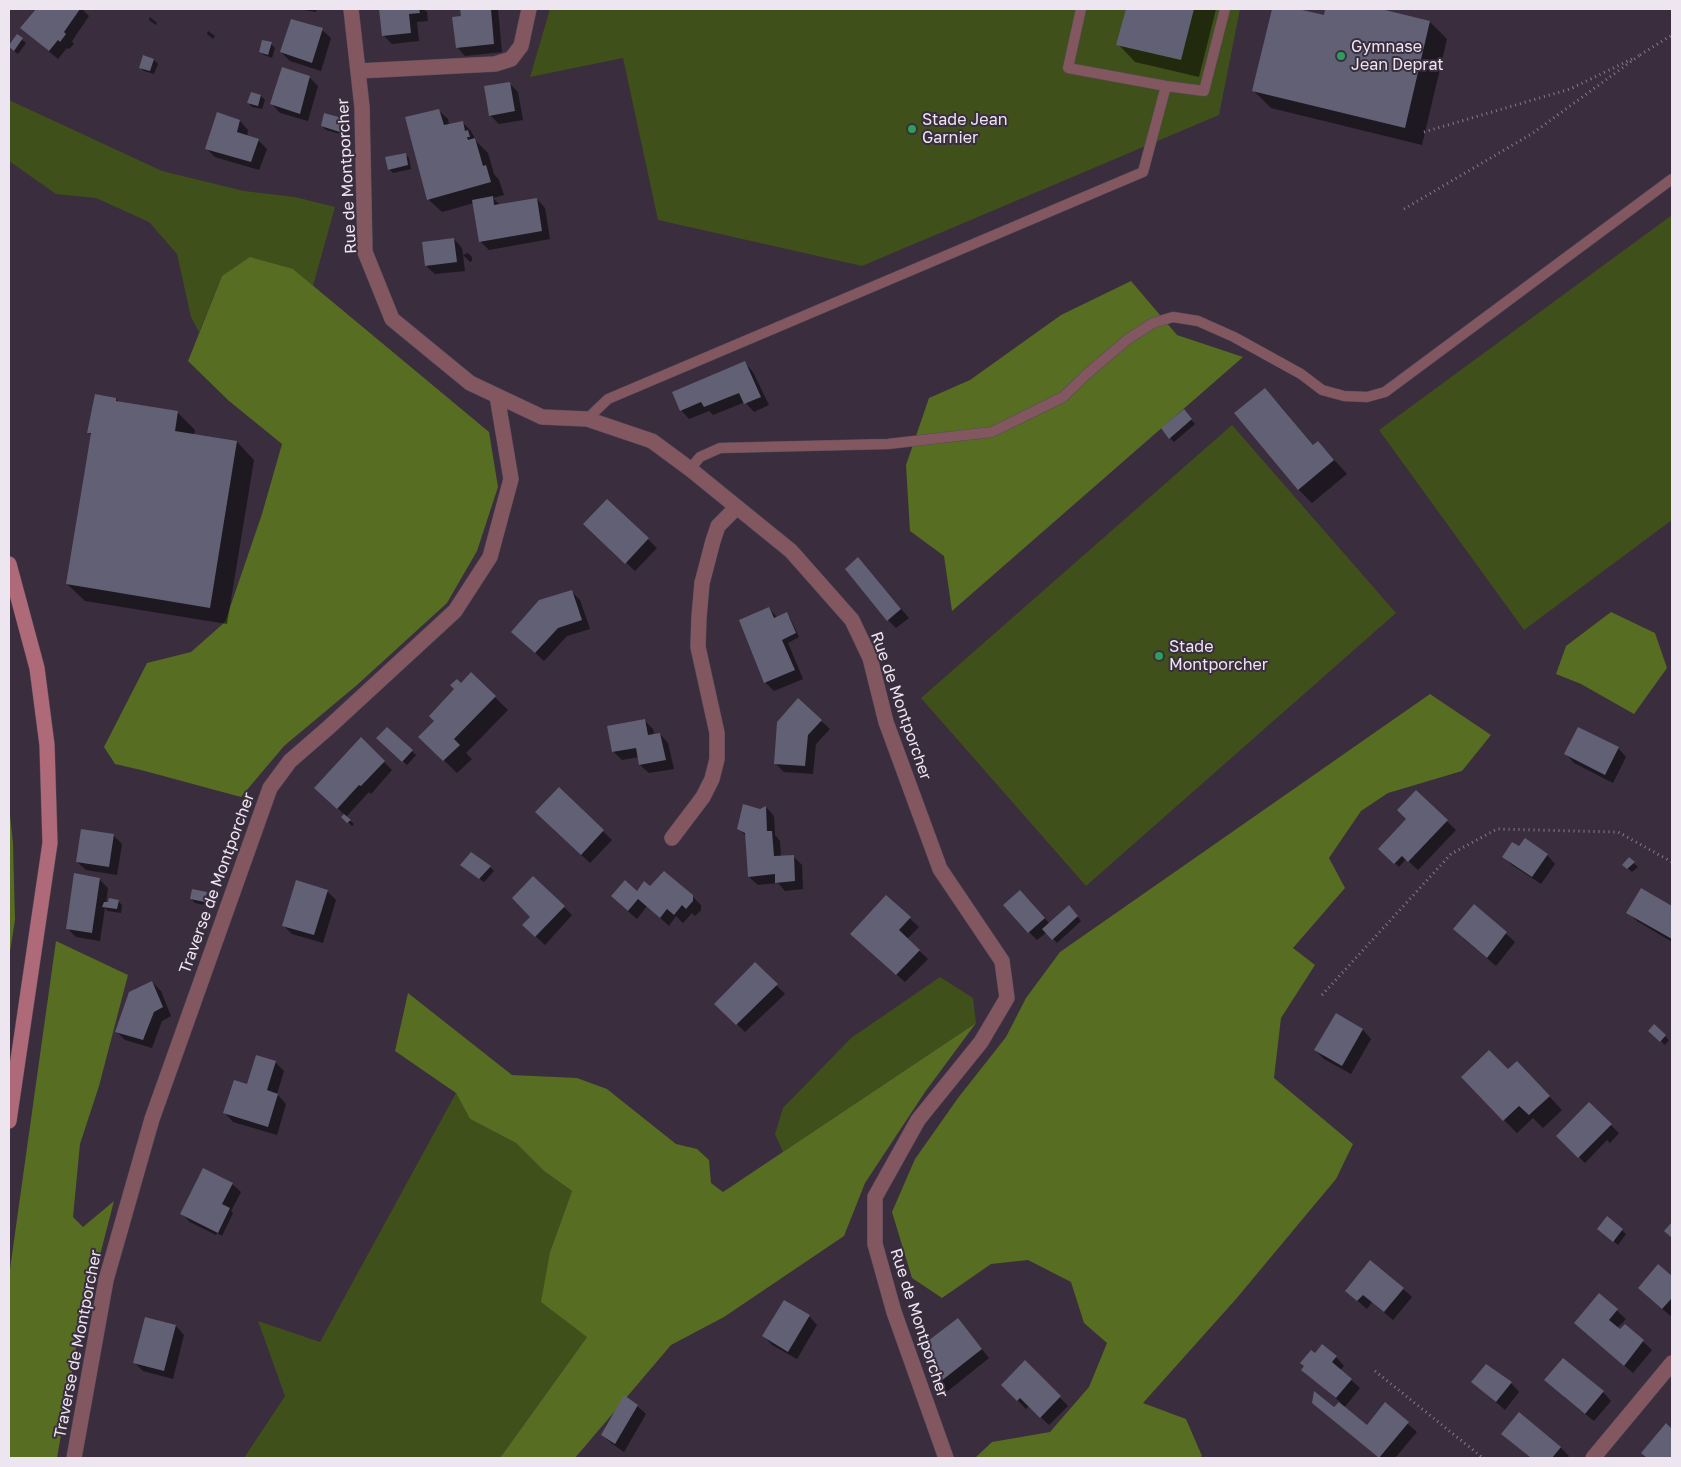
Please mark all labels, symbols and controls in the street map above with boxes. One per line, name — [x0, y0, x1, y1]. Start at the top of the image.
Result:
place label: Gymnase Jean Deprat — [1351, 37, 1444, 75]
marker: Gymnase Jean Deprat — [1335, 50, 1347, 62]
street label: Rue de Montporcher — [333, 98, 361, 254]
place label: Stade Jean Garnier — [922, 110, 1008, 148]
marker: Stade Jean Garnier — [906, 123, 918, 135]
street label: Rue de Montporcher — [867, 629, 935, 783]
place label: Stade Montporcher — [1169, 637, 1268, 675]
marker: Stade Montporcher — [1153, 650, 1165, 662]
street label: Traverse de Montporcher — [175, 790, 259, 976]
street label: Rue de Montporcher — [886, 1246, 952, 1400]
street label: Traverse de Montporcher — [50, 1248, 106, 1440]

